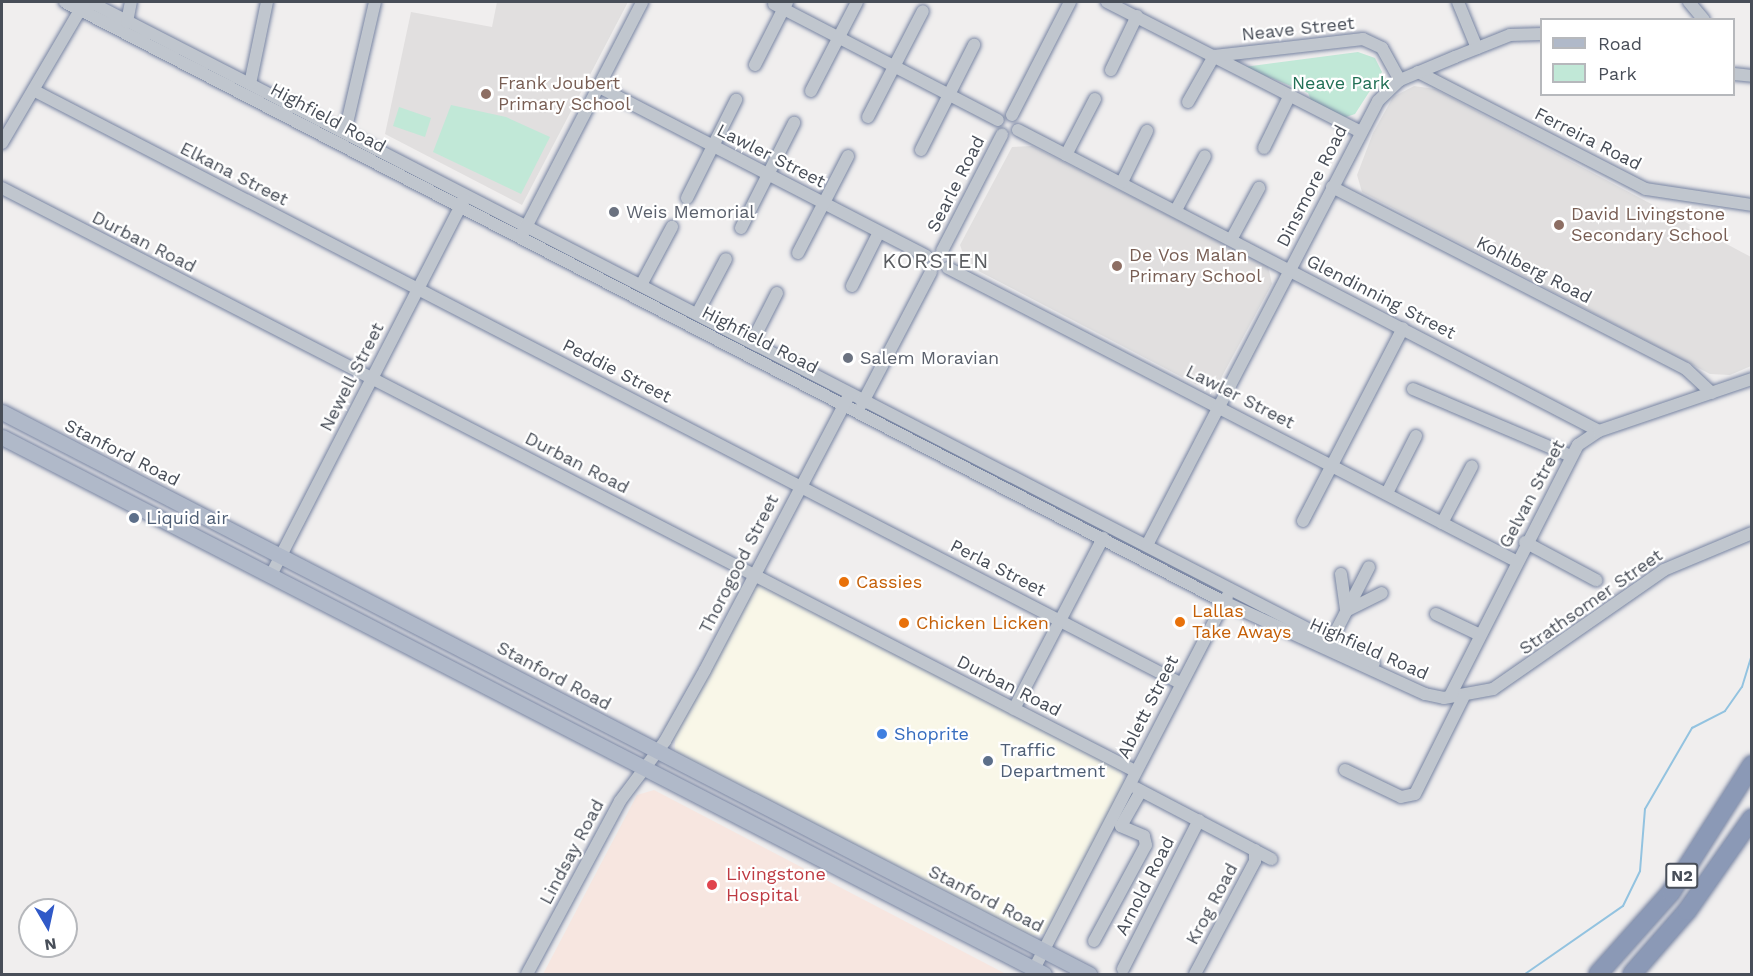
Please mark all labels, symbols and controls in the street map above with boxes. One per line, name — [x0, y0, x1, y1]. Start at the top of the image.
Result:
street label: Neave Street — [1240, 12, 1356, 46]
legend — [1540, 18, 1735, 96]
text: Road — [1598, 33, 1642, 54]
text: Park — [1598, 63, 1637, 84]
park label: Neave Park — [1292, 72, 1390, 94]
place label: Frank Joubert Primary School — [498, 73, 631, 116]
street label: Highfield Road — [267, 78, 389, 158]
marker: Frank Joubert Primary School — [479, 87, 493, 101]
street label: Ferreira Road — [1531, 103, 1645, 175]
street label: Lawler Street — [713, 119, 829, 193]
street label: Dinsmore Road — [1272, 121, 1352, 251]
street label: Searle Road — [922, 132, 990, 236]
street label: Elkana Street — [176, 137, 292, 211]
place label: Weis Memorial — [626, 201, 755, 223]
place label: David Livingstone Secondary School — [1571, 204, 1729, 246]
marker: Weis Memorial — [607, 205, 621, 219]
street label: Durban Road — [88, 206, 200, 278]
marker: David Livingstone Secondary School — [1552, 218, 1566, 232]
street label: Kohlberg Road — [1473, 232, 1595, 308]
place label: De Vos Malan Primary School — [1129, 245, 1262, 288]
district label: KORSTEN — [882, 248, 990, 274]
street label: Glendinning Street — [1303, 250, 1459, 344]
marker: De Vos Malan Primary School — [1110, 259, 1124, 273]
street label: Highfield Road — [698, 301, 822, 379]
street label: Newell Street — [315, 319, 389, 435]
street label: Peddie Street — [559, 334, 675, 408]
place label: Salem Moravian — [860, 347, 999, 369]
marker: Salem Moravian — [841, 351, 855, 365]
street label: Lawler Street — [1182, 360, 1298, 434]
street label: Stanford Road — [61, 415, 183, 491]
street label: Durban Road — [521, 427, 633, 499]
street label: Gelvan Street — [1494, 436, 1570, 552]
street label: Thorogood Street — [695, 491, 783, 637]
place label: Liquid air — [146, 507, 228, 529]
marker: Liquid air — [127, 511, 141, 525]
street label: Perla Street — [947, 535, 1049, 601]
street label: Strathsomer Street — [1515, 544, 1667, 660]
place label: Cassies — [856, 571, 922, 593]
marker: Cassies — [837, 575, 851, 589]
place label: Lallas Take Aways — [1192, 601, 1292, 644]
place label: Chicken Licken — [916, 612, 1049, 634]
street label: Highfield Road — [1306, 613, 1432, 685]
marker: Lallas Take Aways — [1173, 615, 1187, 629]
marker: Chicken Licken — [897, 616, 911, 630]
street label: Stanford Road — [493, 637, 615, 715]
street label: Durban Road — [953, 650, 1065, 722]
street label: Ablett Street — [1113, 652, 1183, 762]
place label: Shoprite — [894, 723, 969, 745]
marker: Shoprite — [875, 727, 889, 741]
place label: Traffic Department — [1000, 740, 1105, 783]
marker: Traffic Department — [981, 754, 995, 768]
street label: Lindsay Road — [535, 795, 609, 909]
street label: Arnold Road — [1111, 833, 1179, 939]
street label: Krog Road — [1181, 859, 1243, 949]
street label: Stanford Road — [925, 861, 1047, 937]
road number: N2 — [1664, 863, 1700, 889]
place label: Livingstone Hospital — [726, 864, 826, 906]
marker: Livingstone Hospital — [703, 876, 721, 894]
north arrow — [18, 898, 78, 958]
text: N — [43, 934, 58, 955]

